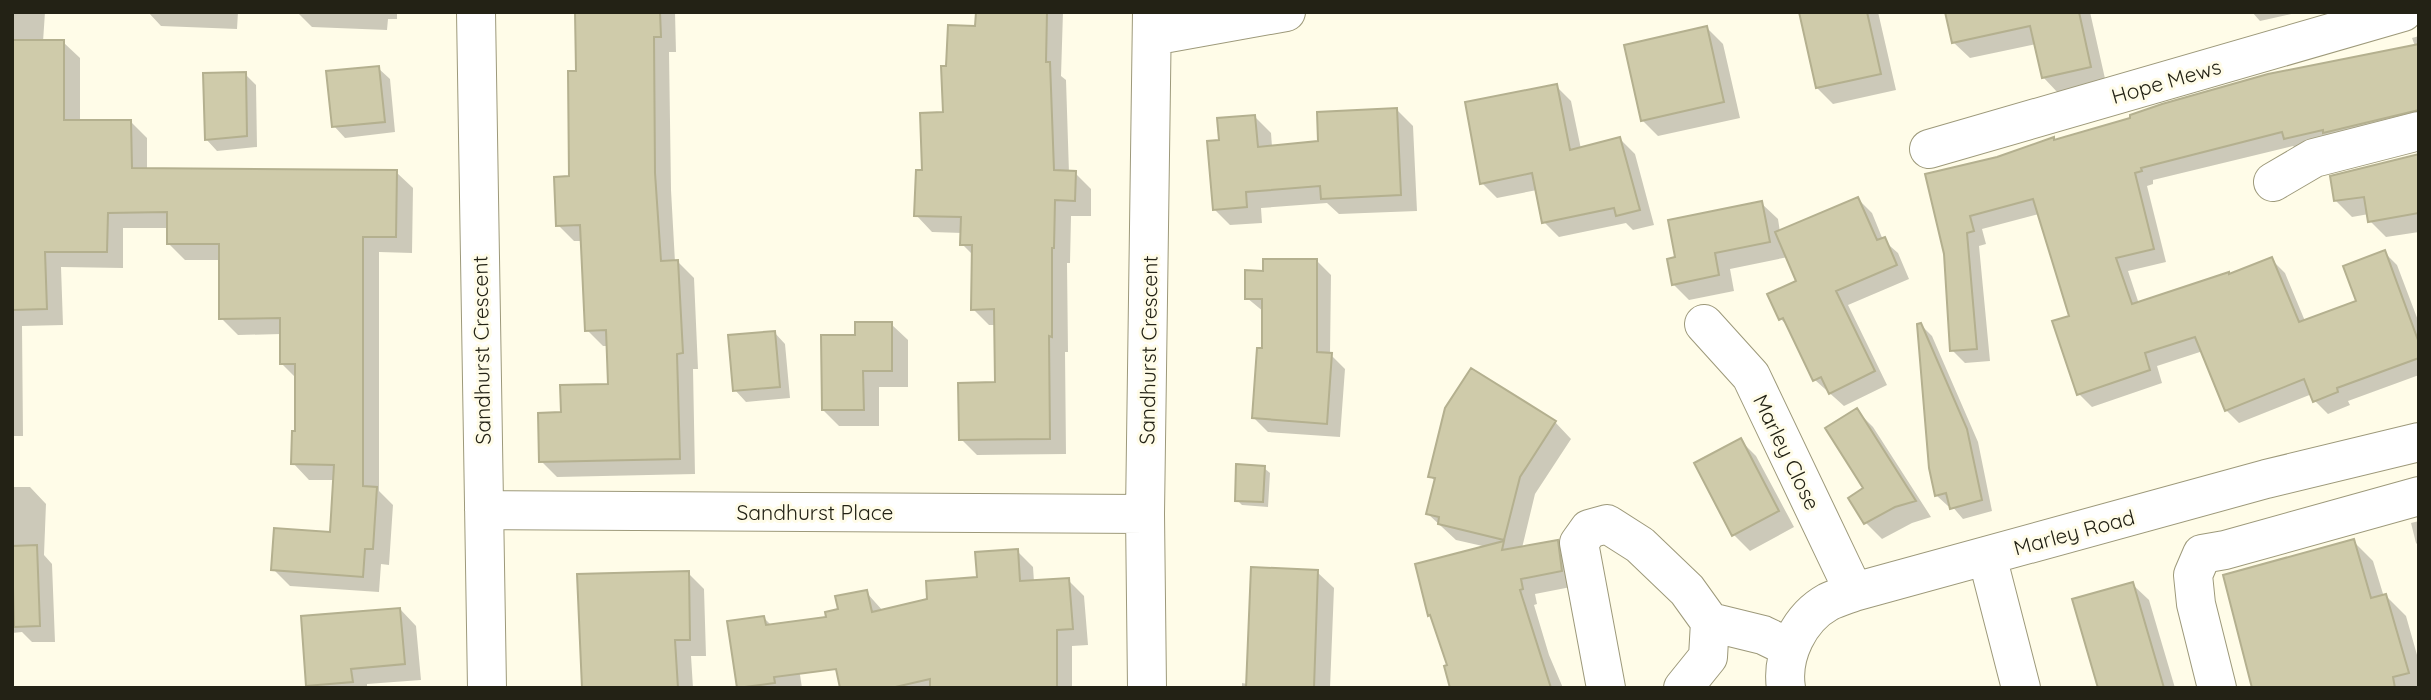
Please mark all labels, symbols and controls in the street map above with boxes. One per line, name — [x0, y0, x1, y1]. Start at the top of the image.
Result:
street label: Hope Mews — [2108, 53, 2224, 109]
street label: Sandhurst Crescent — [466, 255, 496, 445]
street label: Sandhurst Crescent — [1133, 255, 1163, 445]
street label: Marley Close — [1748, 390, 1826, 514]
street label: Sandhurst Place — [737, 499, 893, 525]
street label: Marley Road — [2011, 503, 2137, 561]

